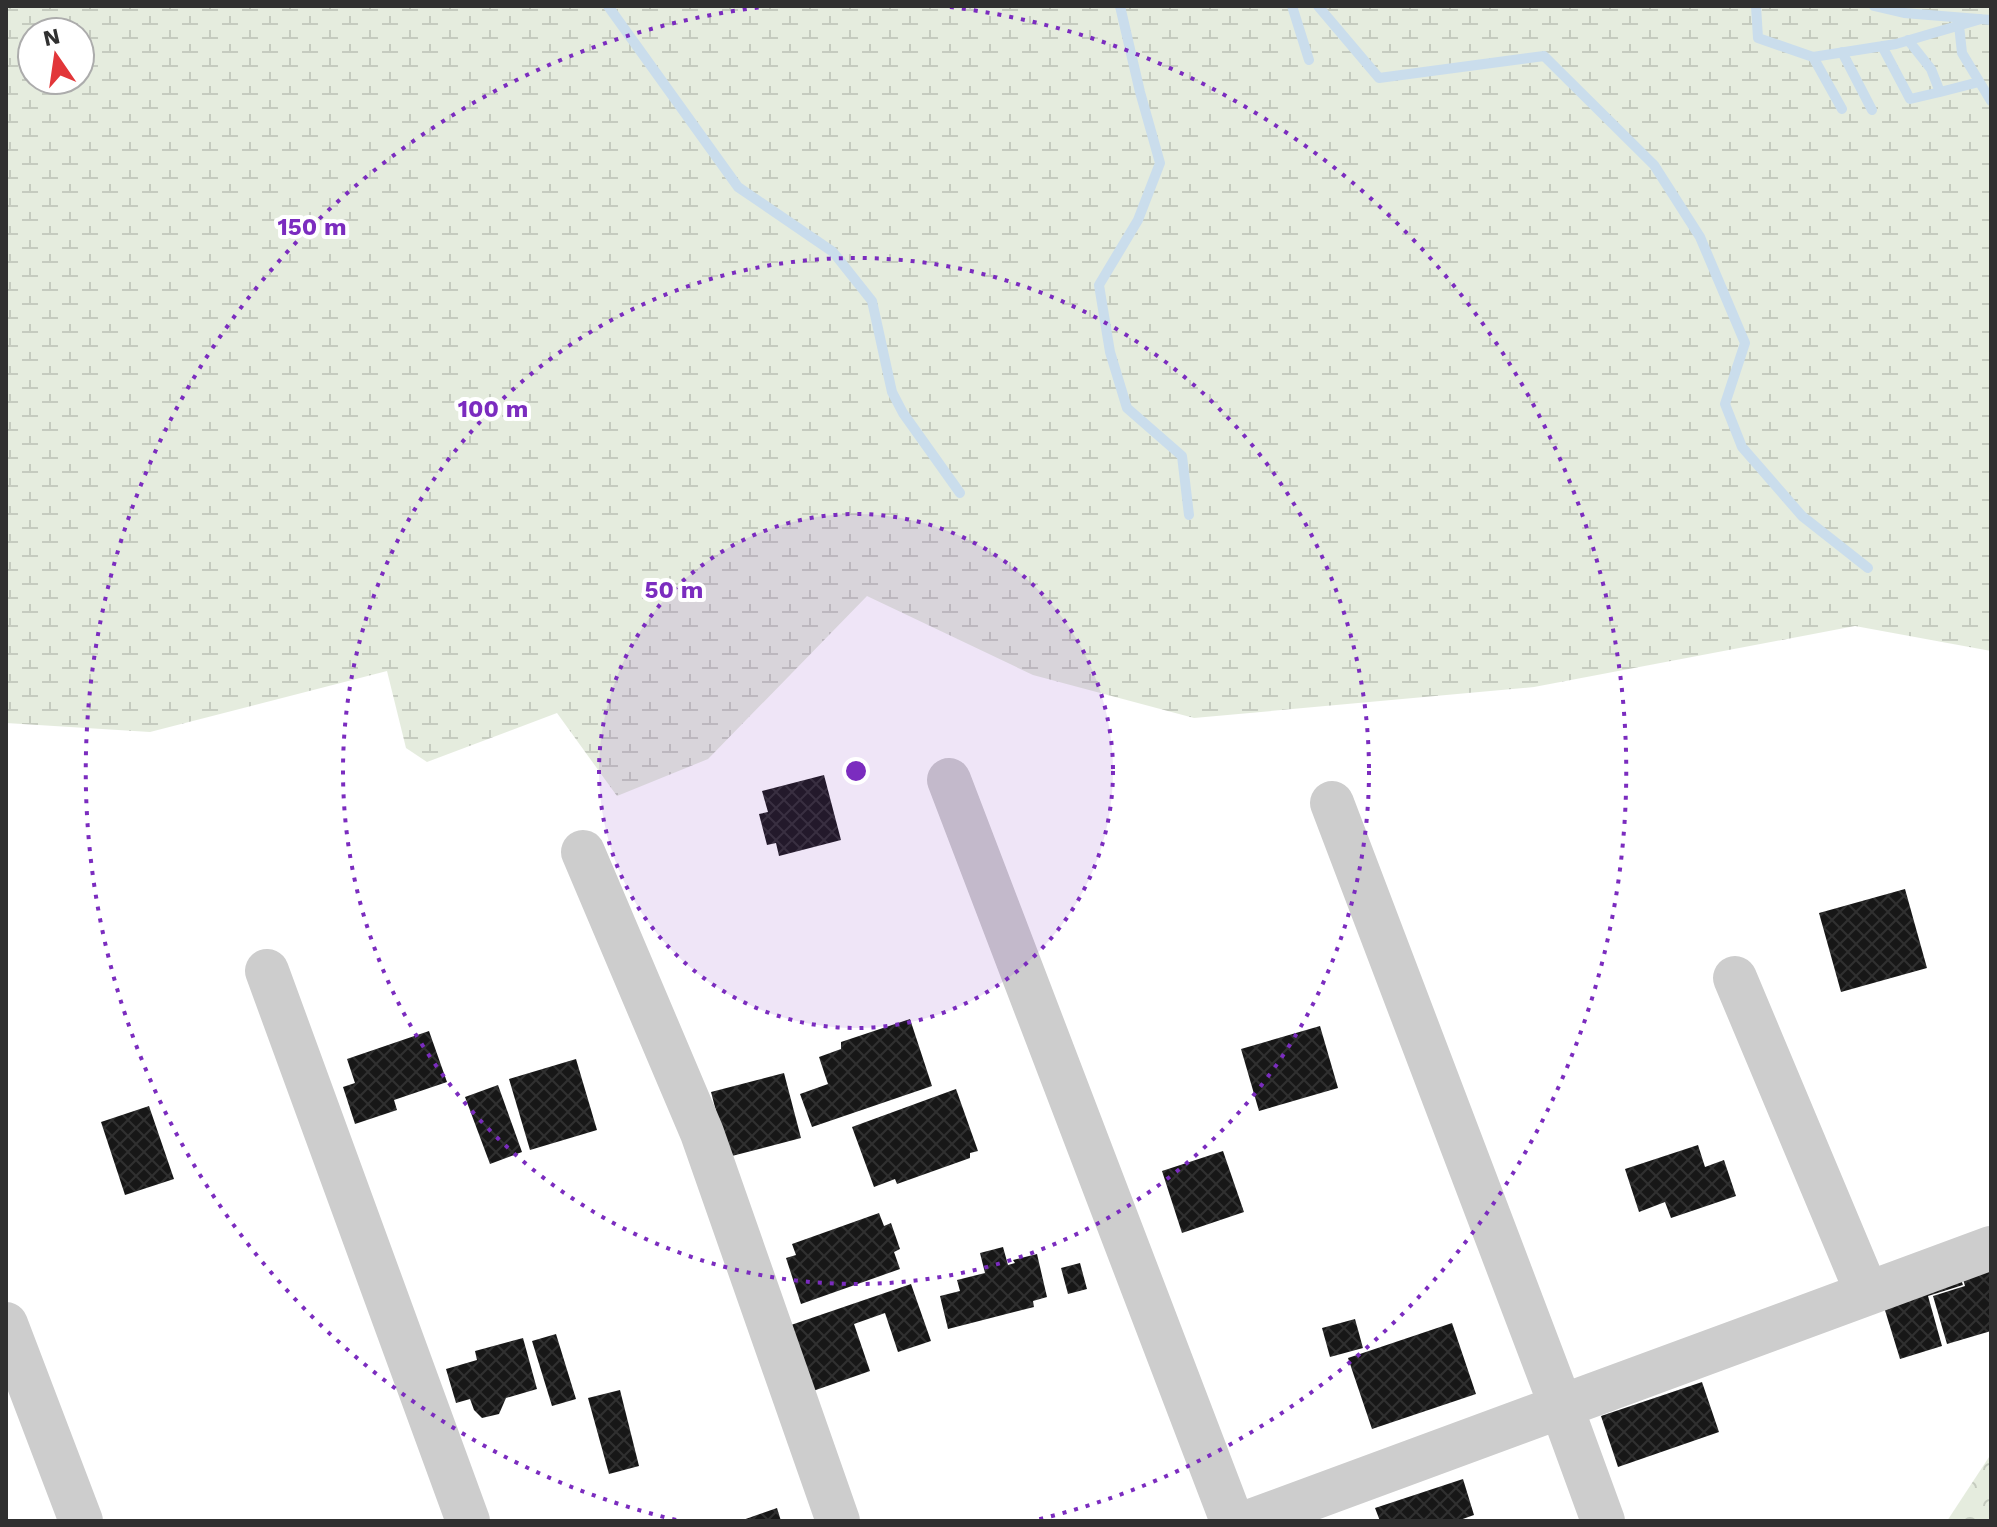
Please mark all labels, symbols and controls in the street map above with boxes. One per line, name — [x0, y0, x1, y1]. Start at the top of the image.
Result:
north arrow — [16, 16, 96, 96]
text: N — [41, 23, 62, 51]
text: 150 m — [277, 213, 347, 241]
text: 100 m — [458, 395, 528, 423]
text: 50 m — [645, 576, 703, 604]
centre of rings — [842, 757, 870, 785]

